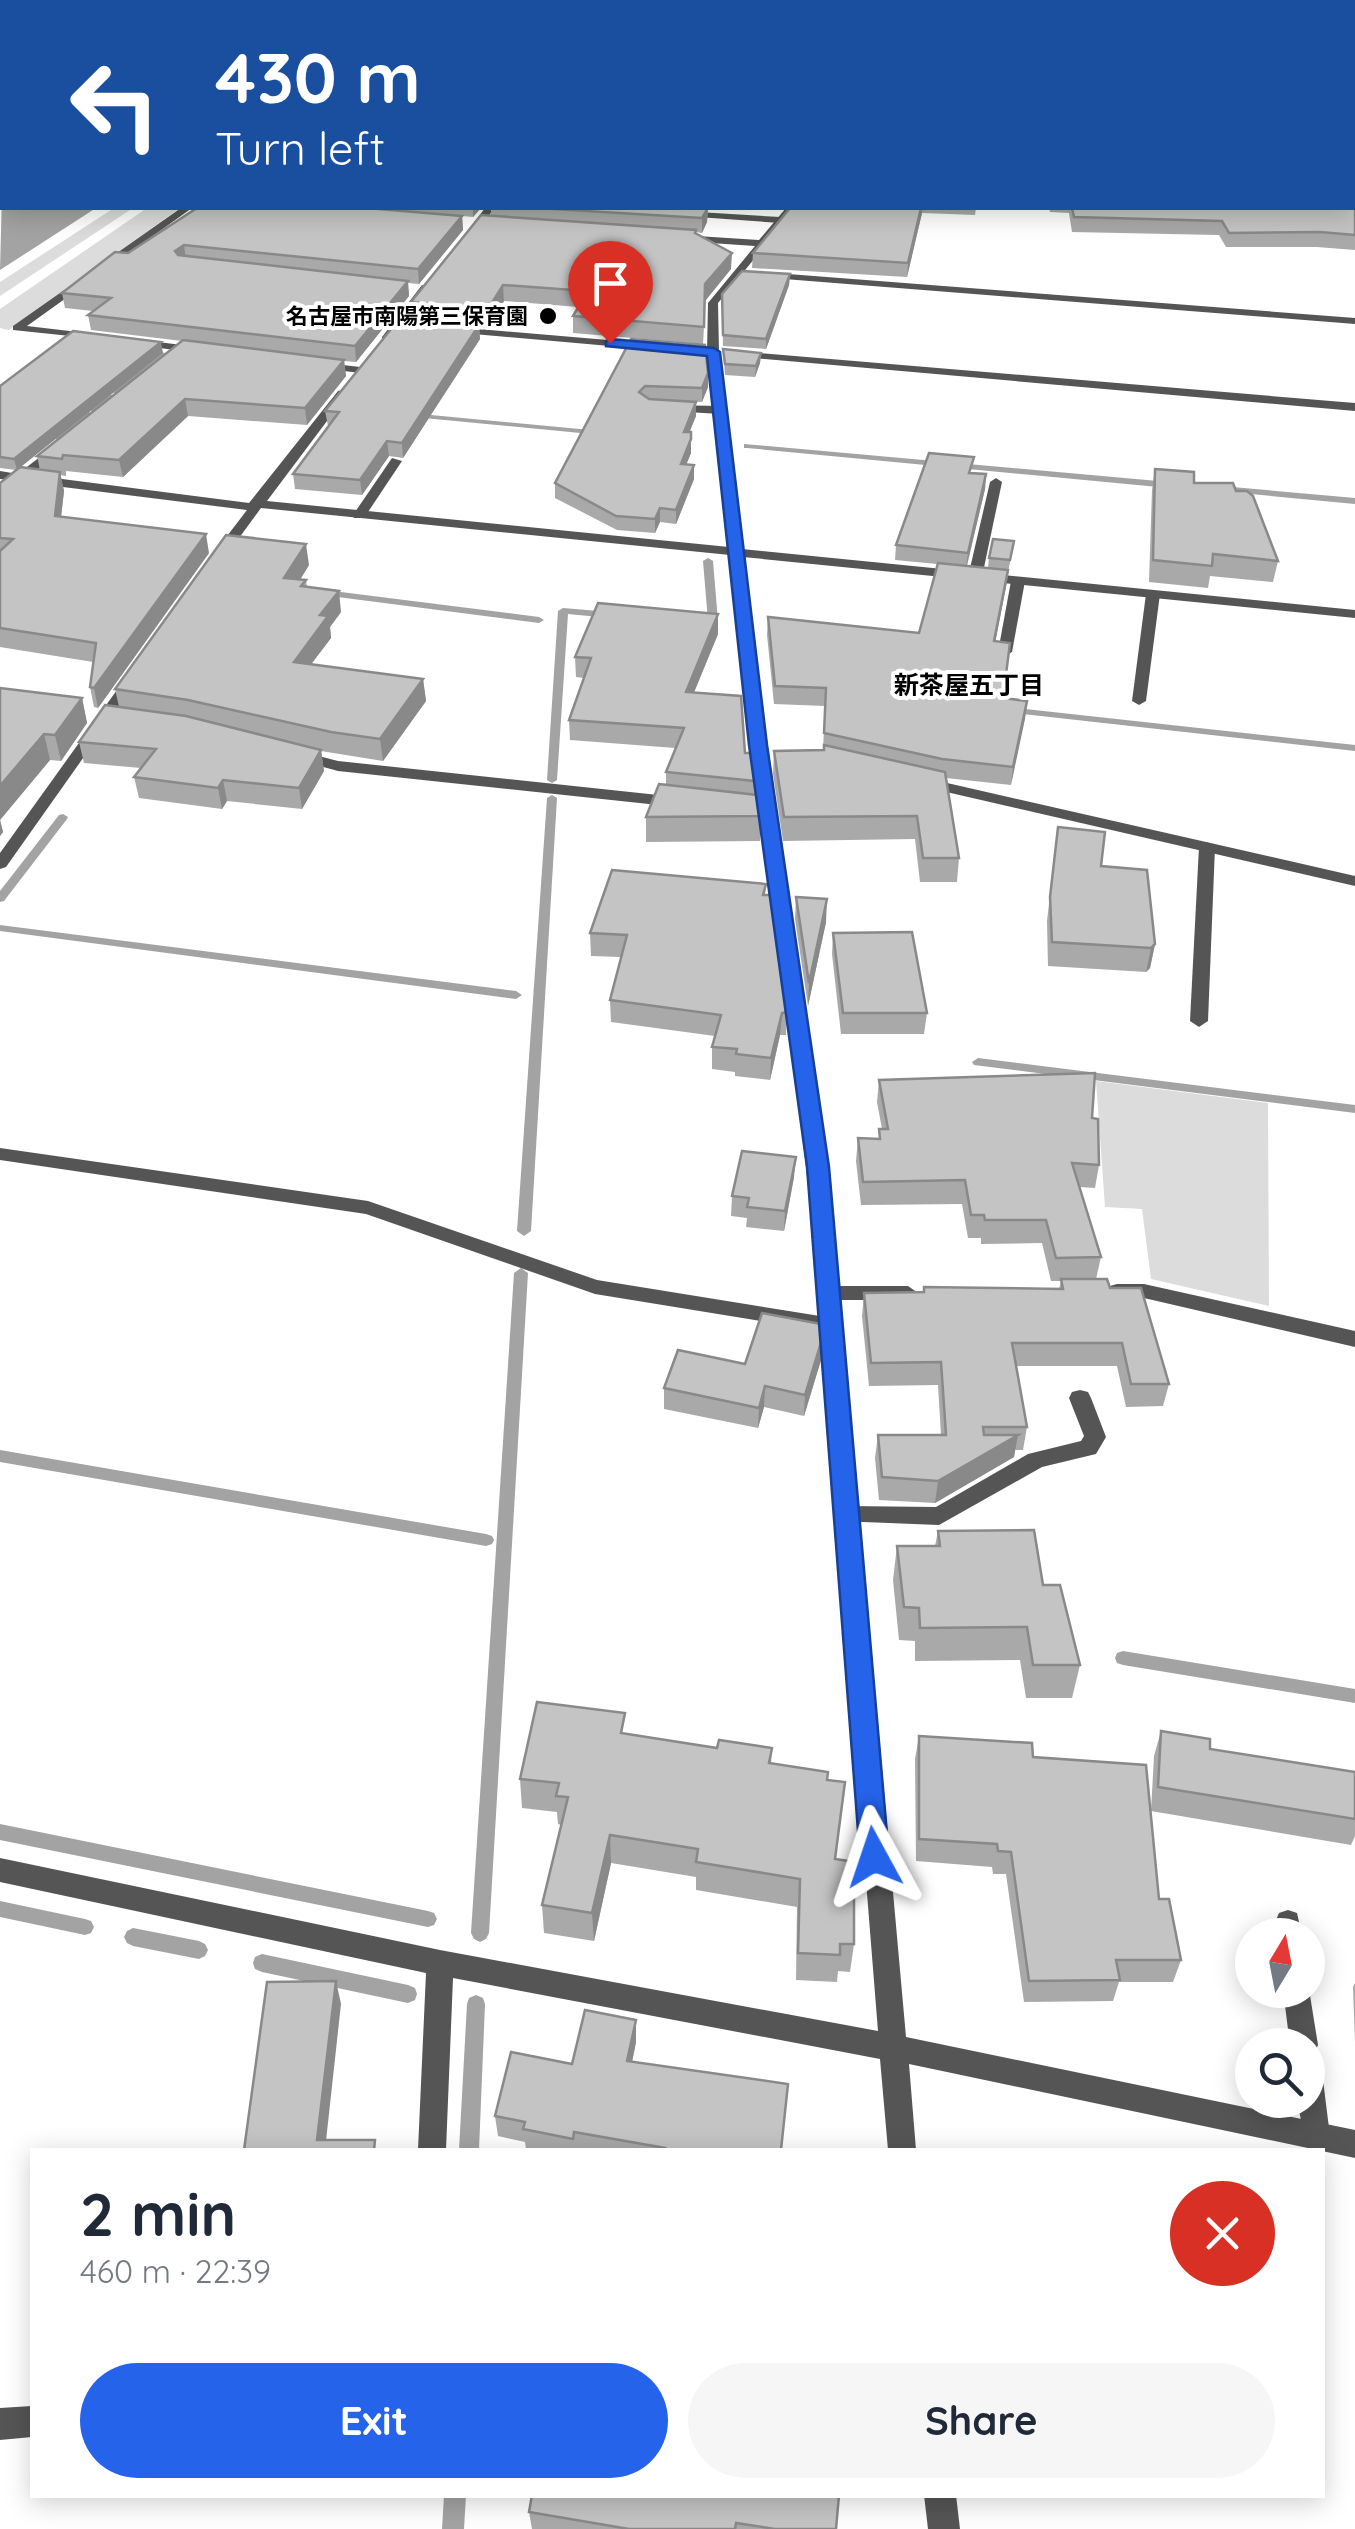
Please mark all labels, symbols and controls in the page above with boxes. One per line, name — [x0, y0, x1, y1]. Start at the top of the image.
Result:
text: 430 m — [215, 33, 421, 121]
icon: left — [50, 40, 180, 170]
text: Turn left — [215, 120, 385, 176]
pin — [568, 241, 653, 344]
icon: arrive — [583, 256, 638, 311]
place label: 名古屋市南陽第三保育園 — [286, 302, 528, 330]
marker: 名古屋市南陽第三保育園 — [537, 305, 559, 327]
district label: 新茶屋五丁目 — [894, 669, 1044, 700]
position arrow — [822, 1805, 926, 1909]
north arrow — [1235, 1918, 1325, 2008]
map controls — [1235, 1918, 1325, 2118]
button: search — [1235, 2028, 1325, 2118]
text: 2 min — [80, 2176, 236, 2251]
button: close — [1170, 2181, 1275, 2286]
text: 460 m · 22:39 — [80, 2251, 271, 2291]
button: Exit — [80, 2363, 668, 2478]
button: Share — [688, 2363, 1275, 2478]

